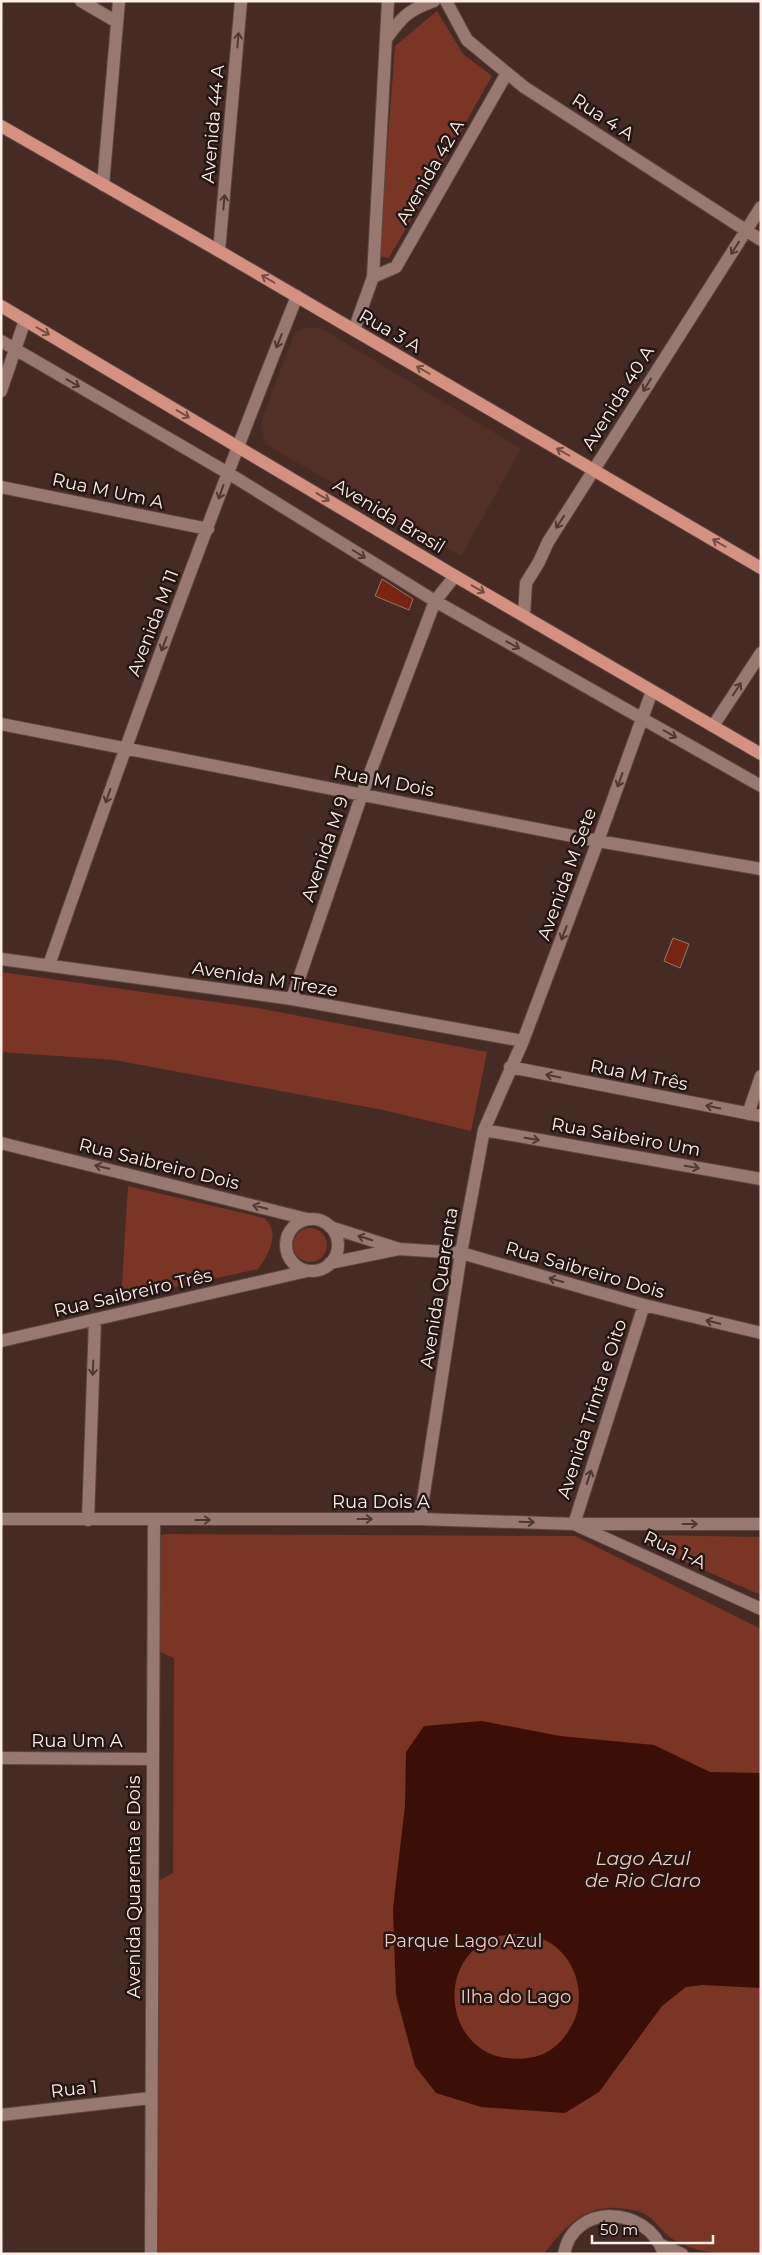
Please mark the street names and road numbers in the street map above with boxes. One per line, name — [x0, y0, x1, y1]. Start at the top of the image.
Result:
street label: Avenida 44 A — [197, 64, 229, 184]
street label: Rua 4 A — [568, 89, 638, 145]
street label: Avenida 42 A — [391, 116, 469, 228]
street label: Rua 3 A — [355, 304, 425, 358]
street label: Avenida 40 A — [577, 342, 659, 454]
street label: Rua M Um A — [50, 468, 166, 514]
street label: Avenida Brasil — [329, 474, 449, 558]
street label: Avenida M 11 — [123, 567, 183, 679]
street label: Rua M Dois — [332, 760, 436, 802]
street label: Avenida M 9 — [297, 793, 353, 905]
street label: Avenida M Sete — [533, 805, 601, 943]
street label: Avenida M Treze — [191, 957, 339, 1001]
street label: Rua M Três — [588, 1055, 690, 1095]
street label: Rua Saibeiro Um — [550, 1113, 702, 1161]
street label: Rua Saibreiro Dois — [76, 1133, 242, 1195]
street label: Avenida Quarenta — [415, 1206, 463, 1370]
street label: Rua Saibreiro Dois — [503, 1237, 667, 1303]
street label: Rua Saibreiro Três — [52, 1264, 214, 1322]
street label: Avenida Trinta e Oito — [553, 1316, 631, 1502]
street label: Rua Dois A — [332, 1491, 430, 1513]
street label: Rua 1-A — [640, 1526, 710, 1574]
street label: Rua Um A — [31, 1730, 123, 1752]
street label: Avenida Quarenta e Dois — [123, 1775, 145, 1998]
street label: Rua 1 — [50, 2076, 98, 2102]

